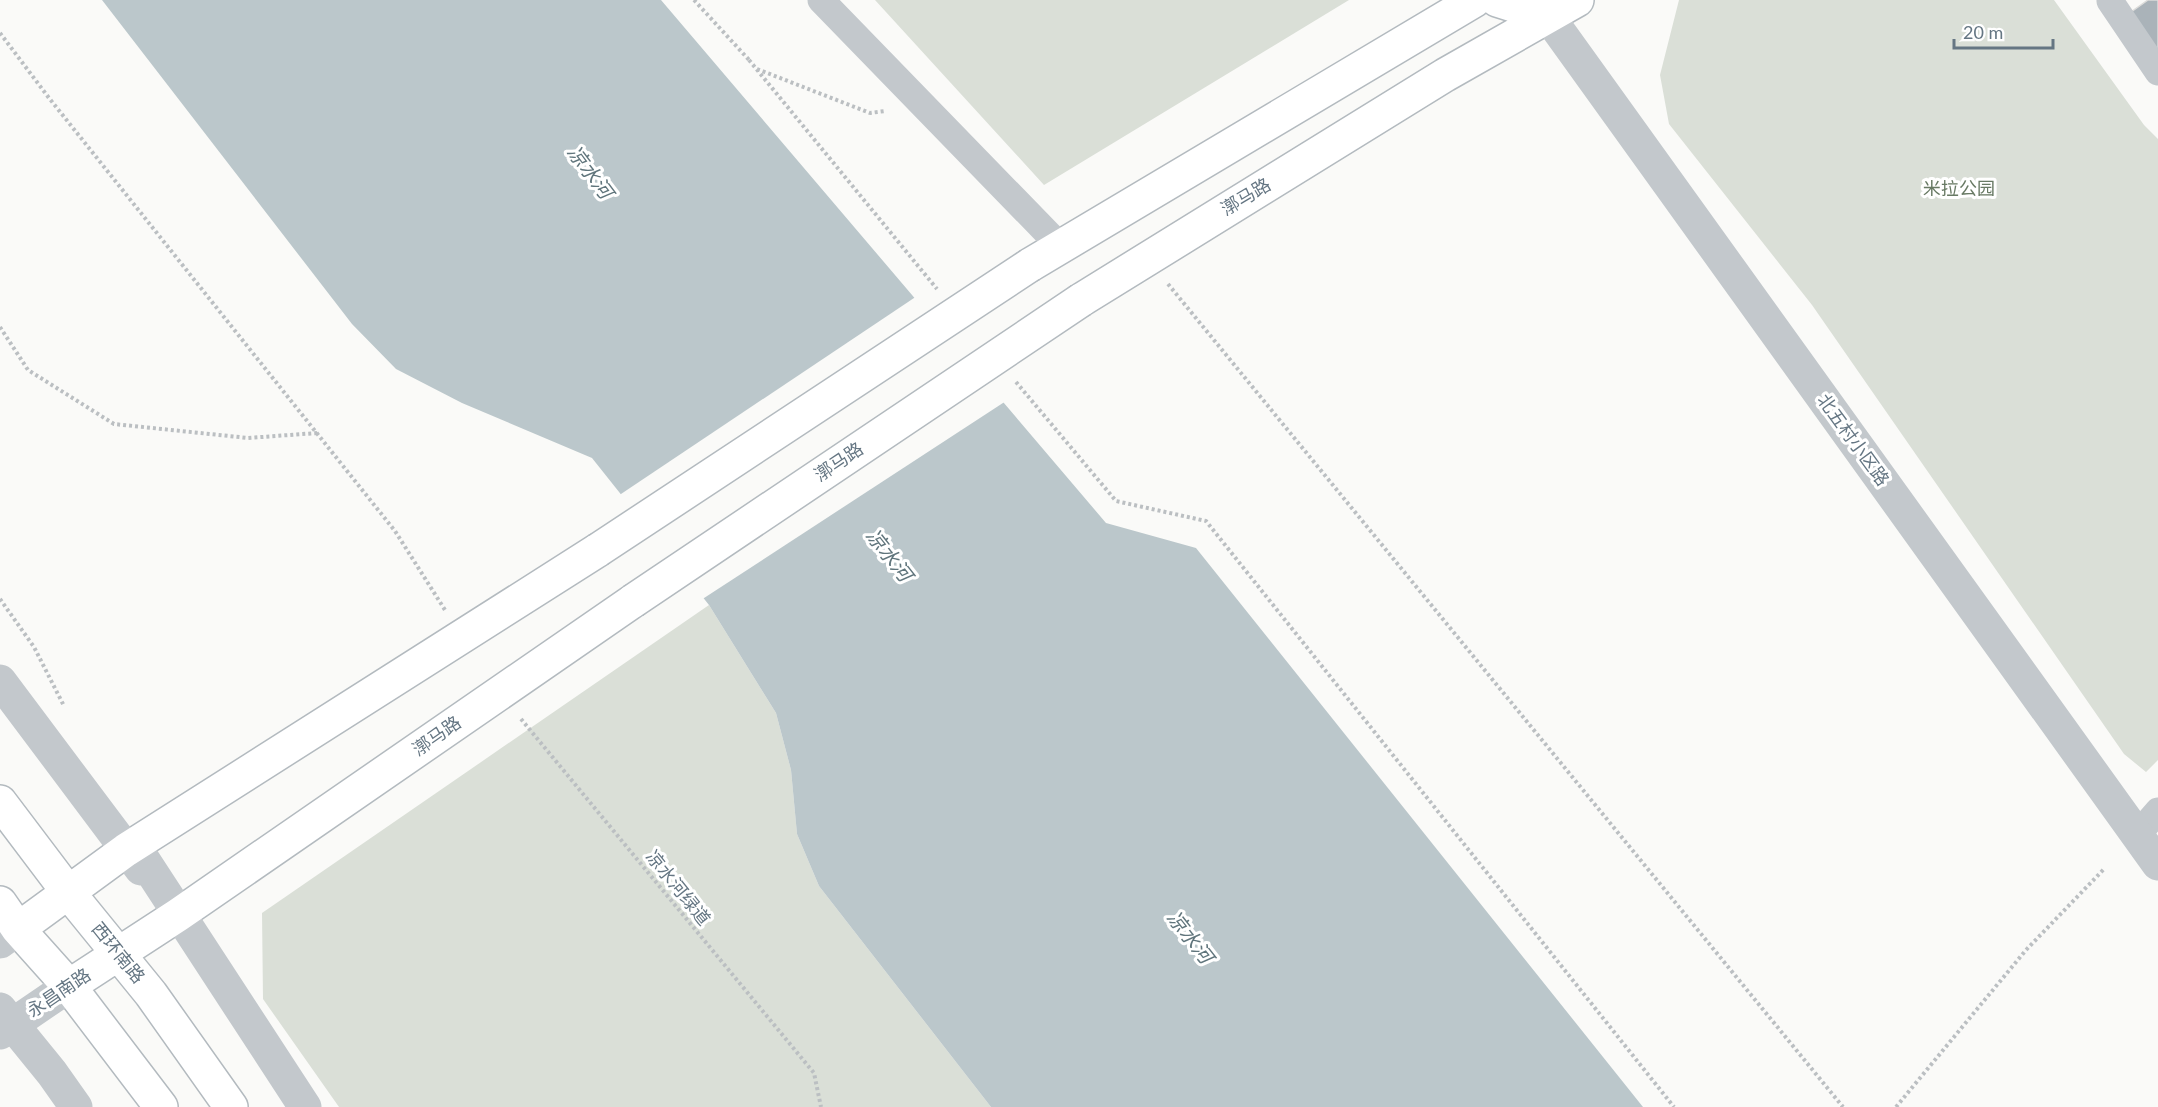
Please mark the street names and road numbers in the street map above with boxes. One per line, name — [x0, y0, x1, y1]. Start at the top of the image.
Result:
street label: 漷马路 — [1217, 173, 1274, 219]
street label: 北五村小区路 — [1813, 389, 1894, 490]
street label: 漷马路 — [810, 437, 867, 485]
street label: 漷马路 — [408, 711, 465, 760]
street label: 凉水河绿道 — [642, 845, 716, 929]
street label: 西环南路 — [88, 917, 150, 987]
street label: 永昌南路 — [22, 963, 94, 1021]

